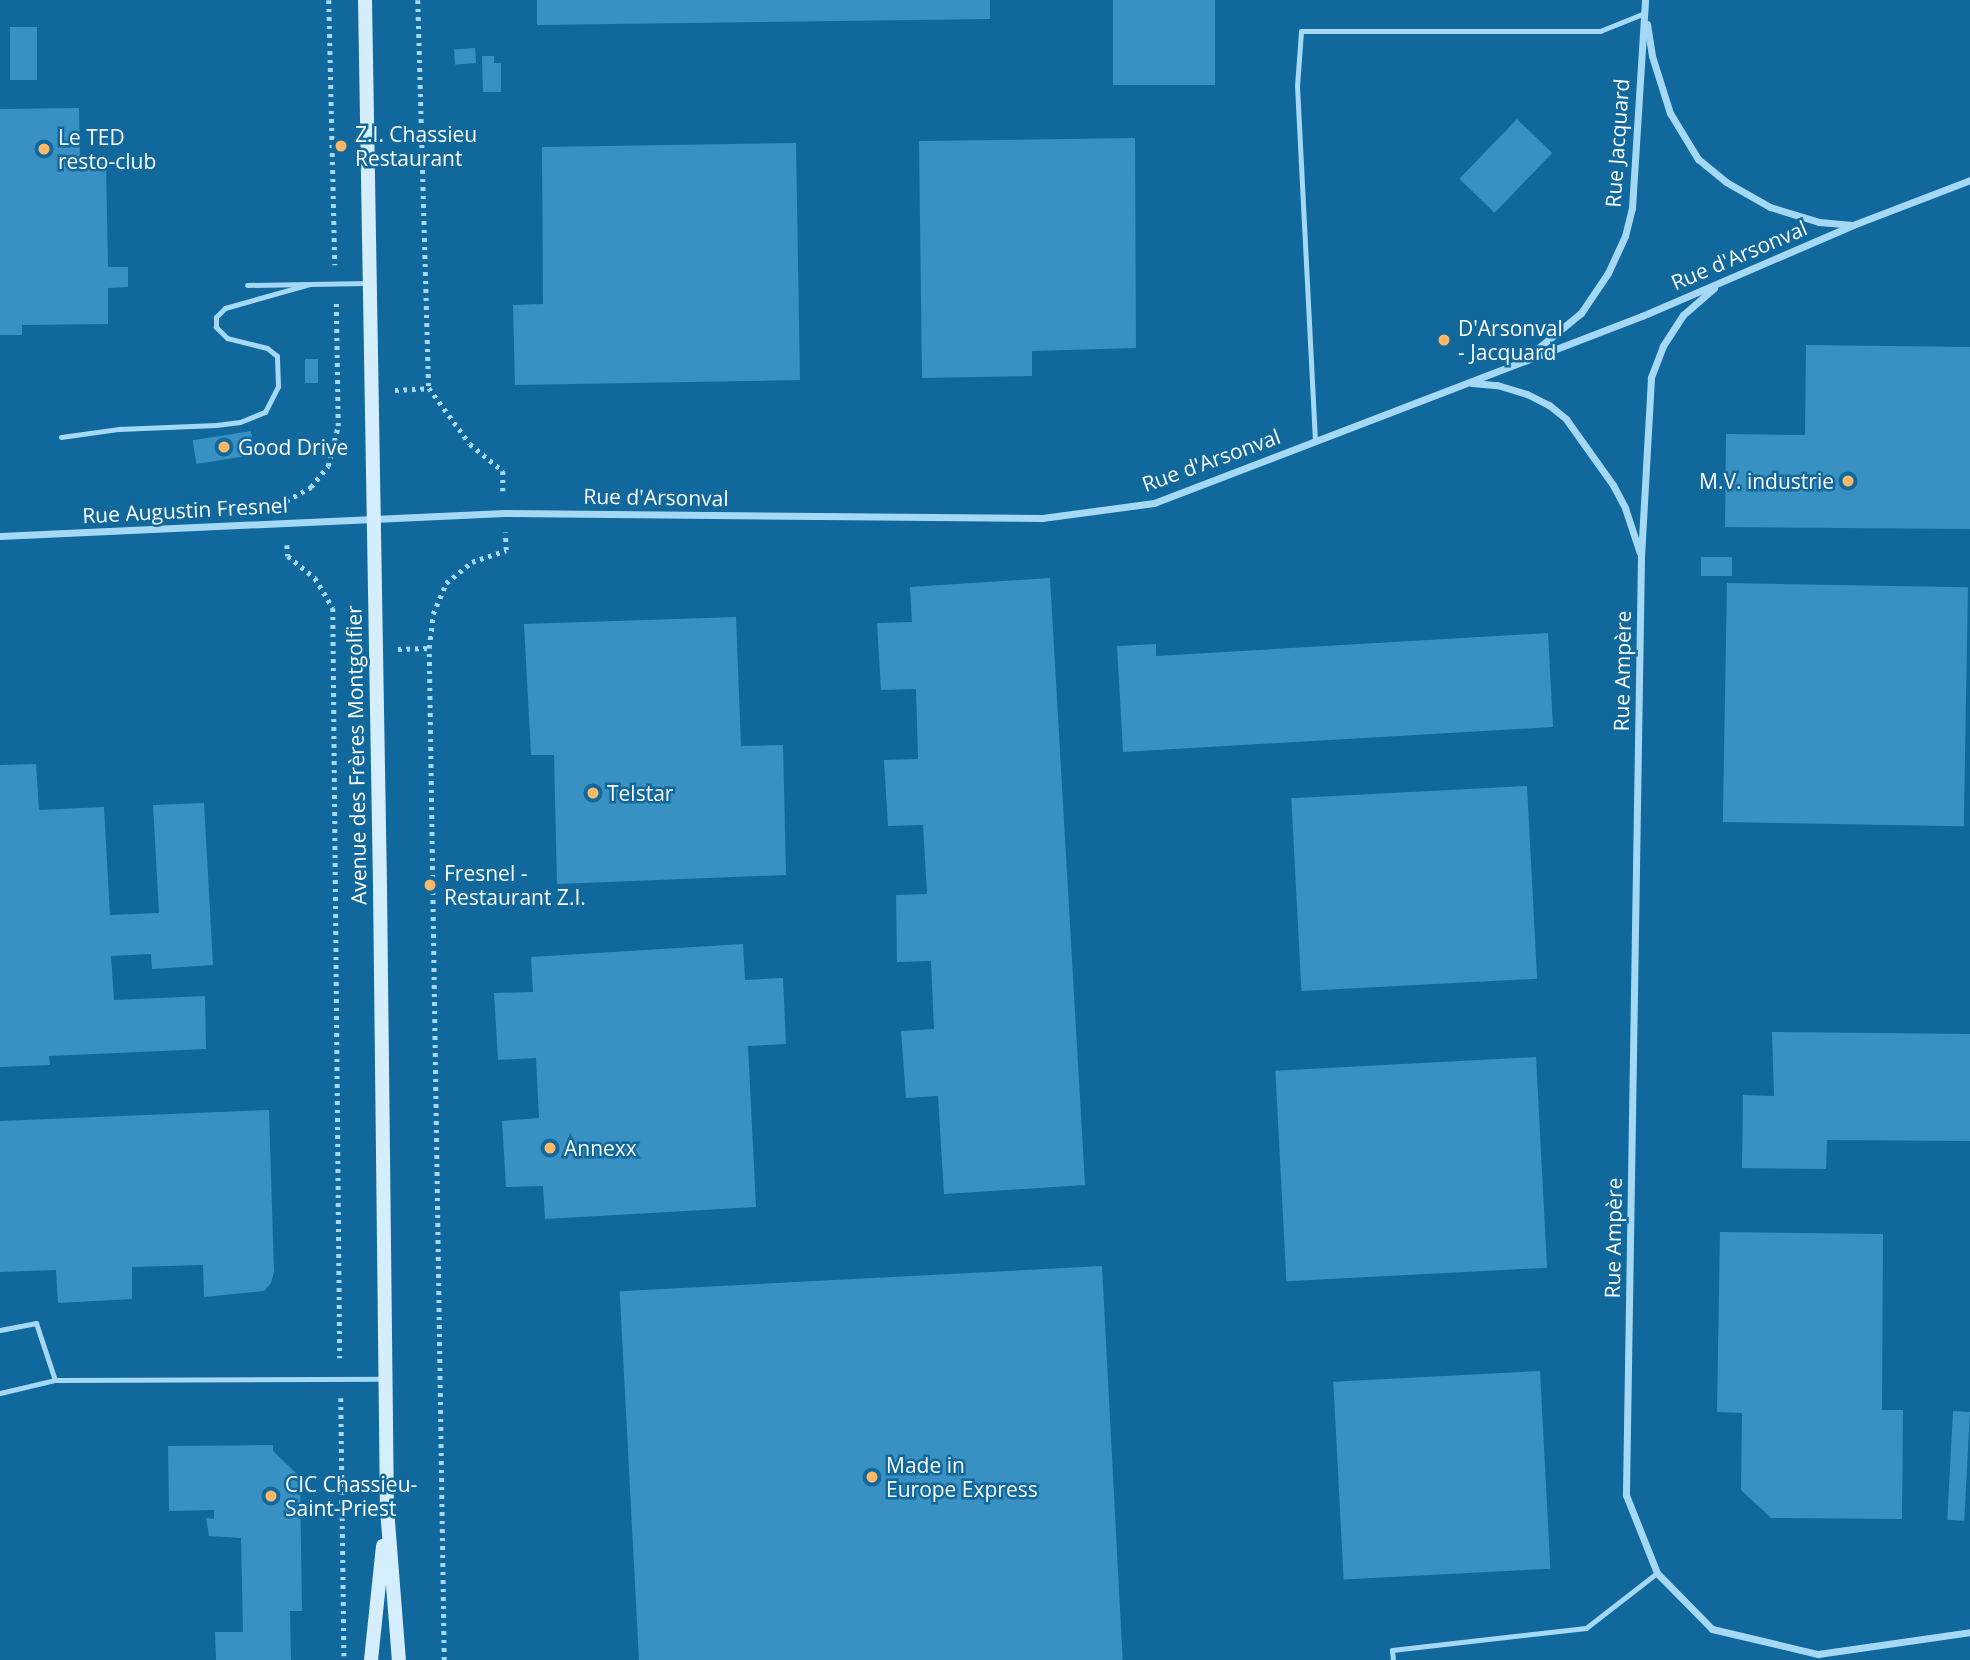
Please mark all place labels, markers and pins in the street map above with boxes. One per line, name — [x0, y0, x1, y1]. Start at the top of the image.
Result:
place label: Z.I. Chassieu Restaurant — [355, 121, 477, 171]
place label: Le TED resto-club — [58, 124, 156, 174]
marker: Z.I. Chassieu Restaurant — [333, 138, 349, 154]
marker: Le TED resto-club — [36, 141, 52, 157]
place label: D'Arsonval - Jacquard — [1458, 315, 1563, 365]
marker: D'Arsonval - Jacquard — [1436, 332, 1452, 348]
place label: Good Drive — [238, 434, 348, 460]
marker: Good Drive — [216, 439, 232, 455]
place label: M.V. industrie — [1699, 468, 1834, 494]
marker: M.V. industrie — [1840, 473, 1856, 489]
place label: Telstar — [607, 780, 673, 806]
marker: Telstar — [585, 785, 601, 801]
place label: Fresnel - Restaurant Z.I. — [444, 860, 586, 910]
marker: Fresnel - Restaurant Z.I. — [422, 877, 438, 893]
place label: Annexx — [564, 1135, 637, 1161]
marker: Annexx — [542, 1140, 558, 1156]
place label: Made in Europe Express — [886, 1452, 1038, 1502]
marker: Made in Europe Express — [864, 1469, 880, 1485]
place label: CIC Chassieu- Saint-Priest — [285, 1471, 417, 1521]
marker: CIC Chassieu- Saint-Priest — [263, 1488, 279, 1504]

